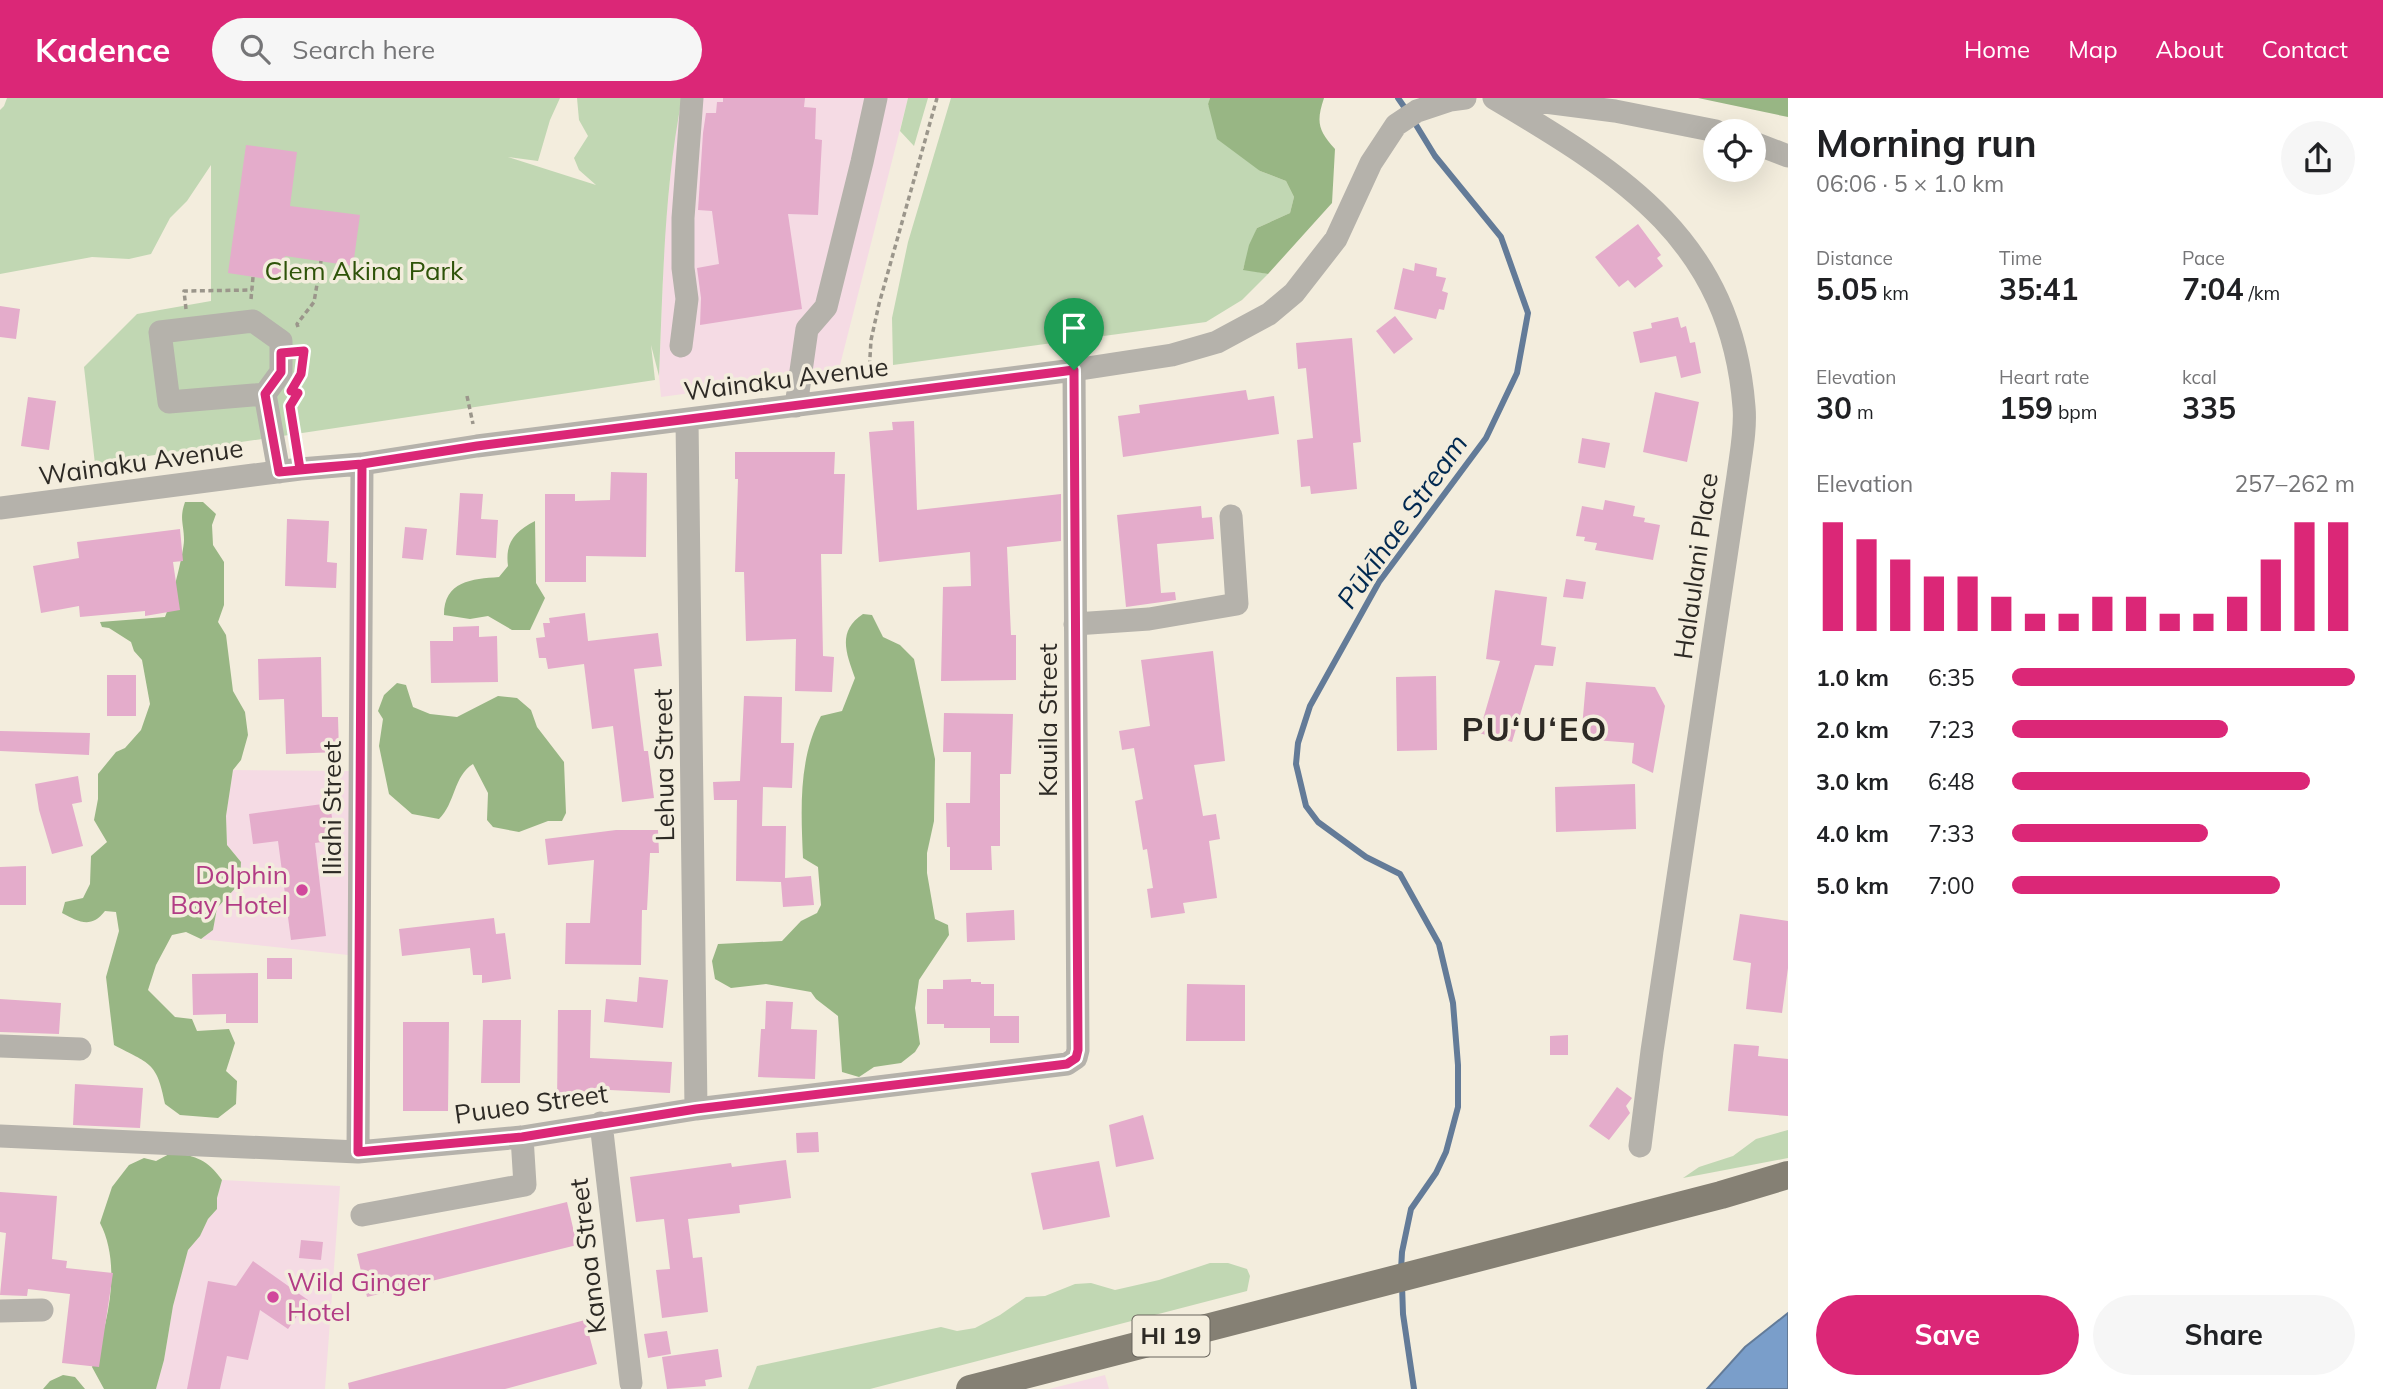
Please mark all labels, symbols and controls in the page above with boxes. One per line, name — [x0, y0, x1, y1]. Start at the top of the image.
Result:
search box — [212, 18, 702, 81]
text: Kadence — [35, 29, 170, 70]
icon: search — [236, 30, 274, 68]
text: Search here — [292, 33, 435, 66]
text: Home — [1964, 34, 2030, 64]
text: Map — [2068, 34, 2118, 64]
text: About — [2156, 34, 2224, 64]
text: Contact — [2262, 34, 2348, 64]
map controls — [1703, 119, 1766, 182]
button: locate — [1703, 119, 1766, 182]
text: Morning run — [1816, 119, 2037, 167]
button: share — [2281, 121, 2355, 195]
text: 06:06 · 5 × 1.0 km — [1816, 169, 2004, 198]
text: Distance — [1816, 246, 1893, 270]
text: Time — [1999, 246, 2042, 270]
text: Pace — [2182, 246, 2225, 270]
park label: Clem Akina Park — [265, 254, 464, 287]
text: 5.05 — [1816, 270, 1877, 308]
text: 35:41 — [1999, 270, 2078, 308]
text: 7:04 — [2182, 270, 2243, 308]
text: km — [1877, 281, 1909, 305]
text: /km — [2243, 281, 2280, 305]
pin — [1044, 298, 1104, 370]
icon: arrive — [1055, 309, 1093, 347]
street label: Wainaku Avenue — [682, 350, 890, 407]
text: Elevation — [1816, 365, 1896, 389]
text: Heart rate — [1999, 365, 2089, 389]
text: kcal — [2182, 365, 2217, 389]
text: 30 — [1816, 389, 1852, 427]
text: 159 — [1999, 389, 2053, 427]
text: 335 — [2182, 389, 2236, 427]
text: m — [1852, 400, 1874, 424]
text: bpm — [2053, 400, 2097, 424]
water label: Pūkīhae Stream — [1329, 427, 1475, 615]
street label: Wainaku Avenue — [37, 431, 245, 492]
text: Elevation — [1816, 469, 1913, 498]
text: 257–262 m — [2234, 469, 2355, 498]
street label: Halaulani Place — [1666, 471, 1725, 661]
street label: Kauila Street — [1031, 643, 1064, 797]
text: 1.0 km — [1816, 663, 1889, 692]
text: 6:35 — [1928, 663, 1975, 692]
street label: Lehua Street — [646, 688, 681, 842]
district label: PU‘U‘EO — [1462, 708, 1608, 749]
text: 2.0 km — [1816, 715, 1889, 744]
text: 7:23 — [1928, 715, 1975, 744]
street label: Iliahi Street — [315, 741, 348, 875]
text: 3.0 km — [1816, 767, 1889, 796]
text: 6:48 — [1928, 767, 1975, 796]
text: 4.0 km — [1816, 819, 1889, 848]
text: 7:33 — [1928, 819, 1975, 848]
place label: Dolphin Bay Hotel — [170, 858, 288, 921]
text: 5.0 km — [1816, 871, 1889, 900]
text: 7:00 — [1928, 871, 1975, 900]
marker: Dolphin Bay Hotel — [294, 882, 310, 898]
street label: Puueo Street — [452, 1076, 610, 1131]
street label: Kanoa Street — [562, 1176, 613, 1336]
place label: Wild Ginger Hotel — [287, 1265, 431, 1328]
marker: Wild Ginger Hotel — [265, 1289, 281, 1305]
button: Save — [1816, 1295, 2079, 1375]
button: Share — [2093, 1295, 2355, 1375]
road number: HI 19 — [1132, 1316, 1210, 1356]

